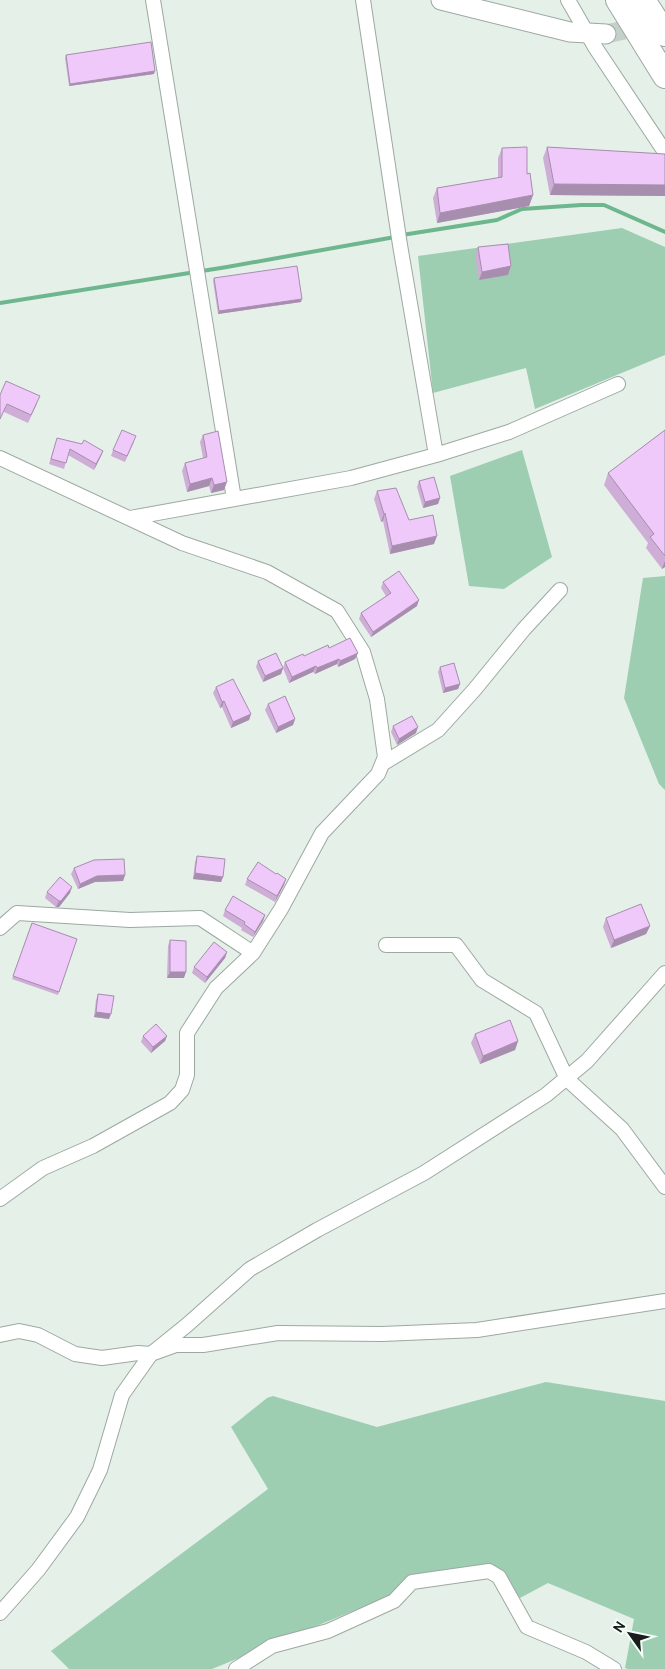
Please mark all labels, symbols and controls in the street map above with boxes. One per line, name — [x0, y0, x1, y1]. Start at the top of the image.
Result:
north arrow — [605, 1609, 655, 1659]
text: N — [610, 1619, 630, 1637]

